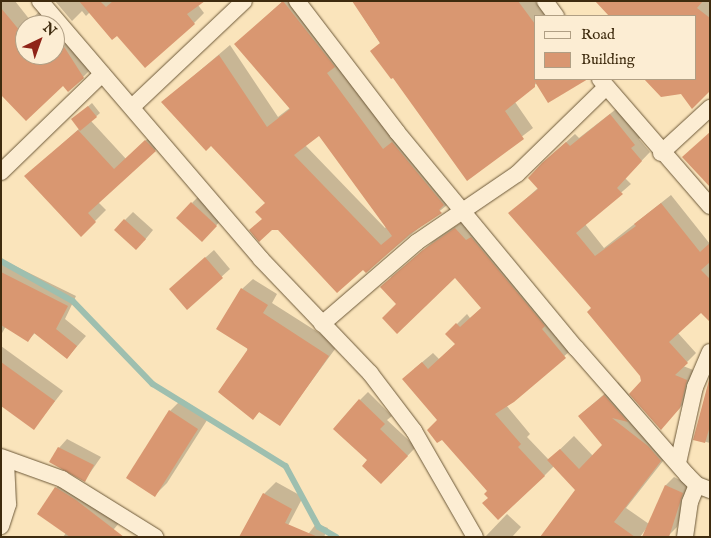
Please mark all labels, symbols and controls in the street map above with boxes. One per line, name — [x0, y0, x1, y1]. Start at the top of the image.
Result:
north arrow — [15, 15, 65, 65]
legend — [534, 15, 696, 80]
text: N — [39, 19, 60, 40]
text: Road — [581, 25, 615, 44]
text: Building — [581, 50, 635, 69]

